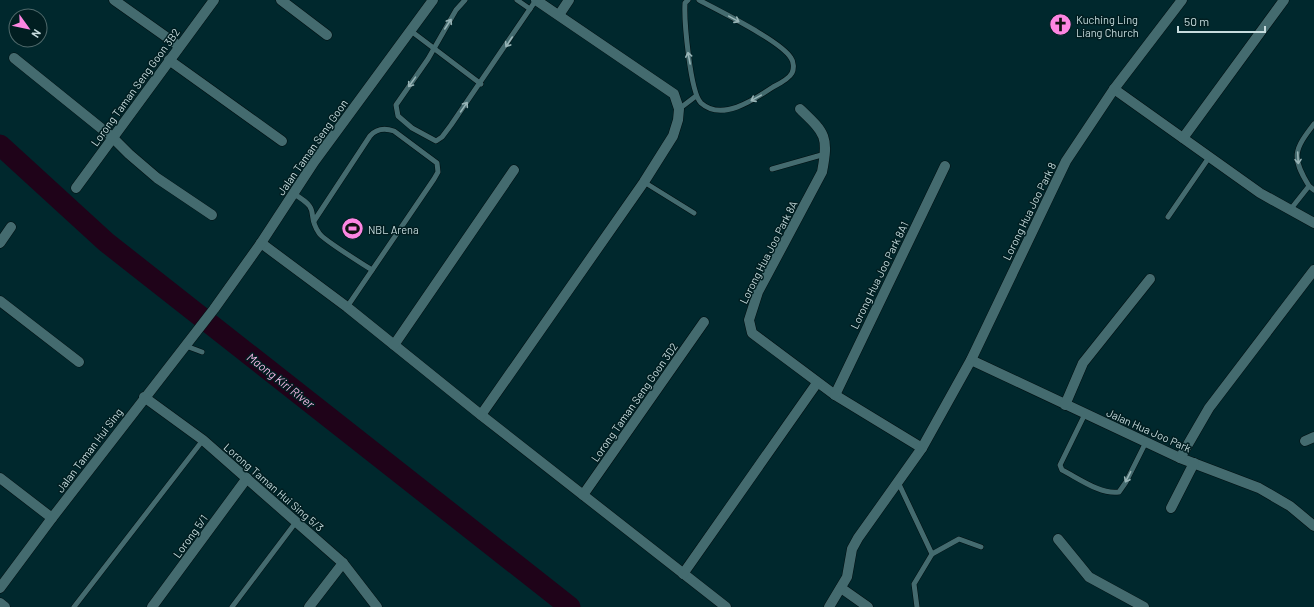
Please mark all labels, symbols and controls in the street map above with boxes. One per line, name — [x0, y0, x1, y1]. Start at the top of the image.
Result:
north arrow — [8, 8, 48, 48]
scale bar — [1178, 8, 1265, 34]
church icon: Kuching Ling Liang Church — [1048, 12, 1074, 38]
place label: Kuching Ling Liang Church — [1076, 13, 1139, 39]
text: 50 m — [1184, 14, 1209, 28]
one-way arrow — [728, 15, 740, 23]
one-way arrow — [443, 18, 452, 29]
street label: Lorong Taman Seng Goon 3B2 — [88, 26, 182, 148]
text: N — [29, 27, 44, 40]
one-way arrow — [504, 36, 512, 48]
one-way arrow — [685, 52, 693, 65]
one-way arrow — [408, 76, 416, 87]
one-way arrow — [750, 95, 762, 103]
street label: Jalan Taman Seng Goon — [274, 97, 350, 197]
one-way arrow — [460, 102, 468, 113]
one-way arrow — [1294, 151, 1301, 164]
street label: Lorong Hua Joo Park 8 — [1000, 160, 1058, 262]
street label: Lorong Hua Joo Park 8A — [736, 198, 800, 306]
sports icon: NBL Arena — [340, 216, 366, 242]
street label: Lorong Hua Joo Park 8A1 — [847, 219, 911, 331]
place label: NBL Arena — [368, 223, 419, 236]
street label: Lorong Taman Seng Goon 3D2 — [588, 340, 680, 464]
water label: Maong Kiri River — [245, 349, 318, 411]
street label: Jalan Taman Hui Sing — [53, 405, 125, 495]
street label: Jalan Hua Joo Park — [1105, 405, 1194, 455]
street label: Lorong Taman Hui Sing 5/3 — [221, 440, 327, 534]
one-way arrow — [1124, 471, 1132, 483]
street label: Lorong 5/1 — [170, 512, 210, 560]

